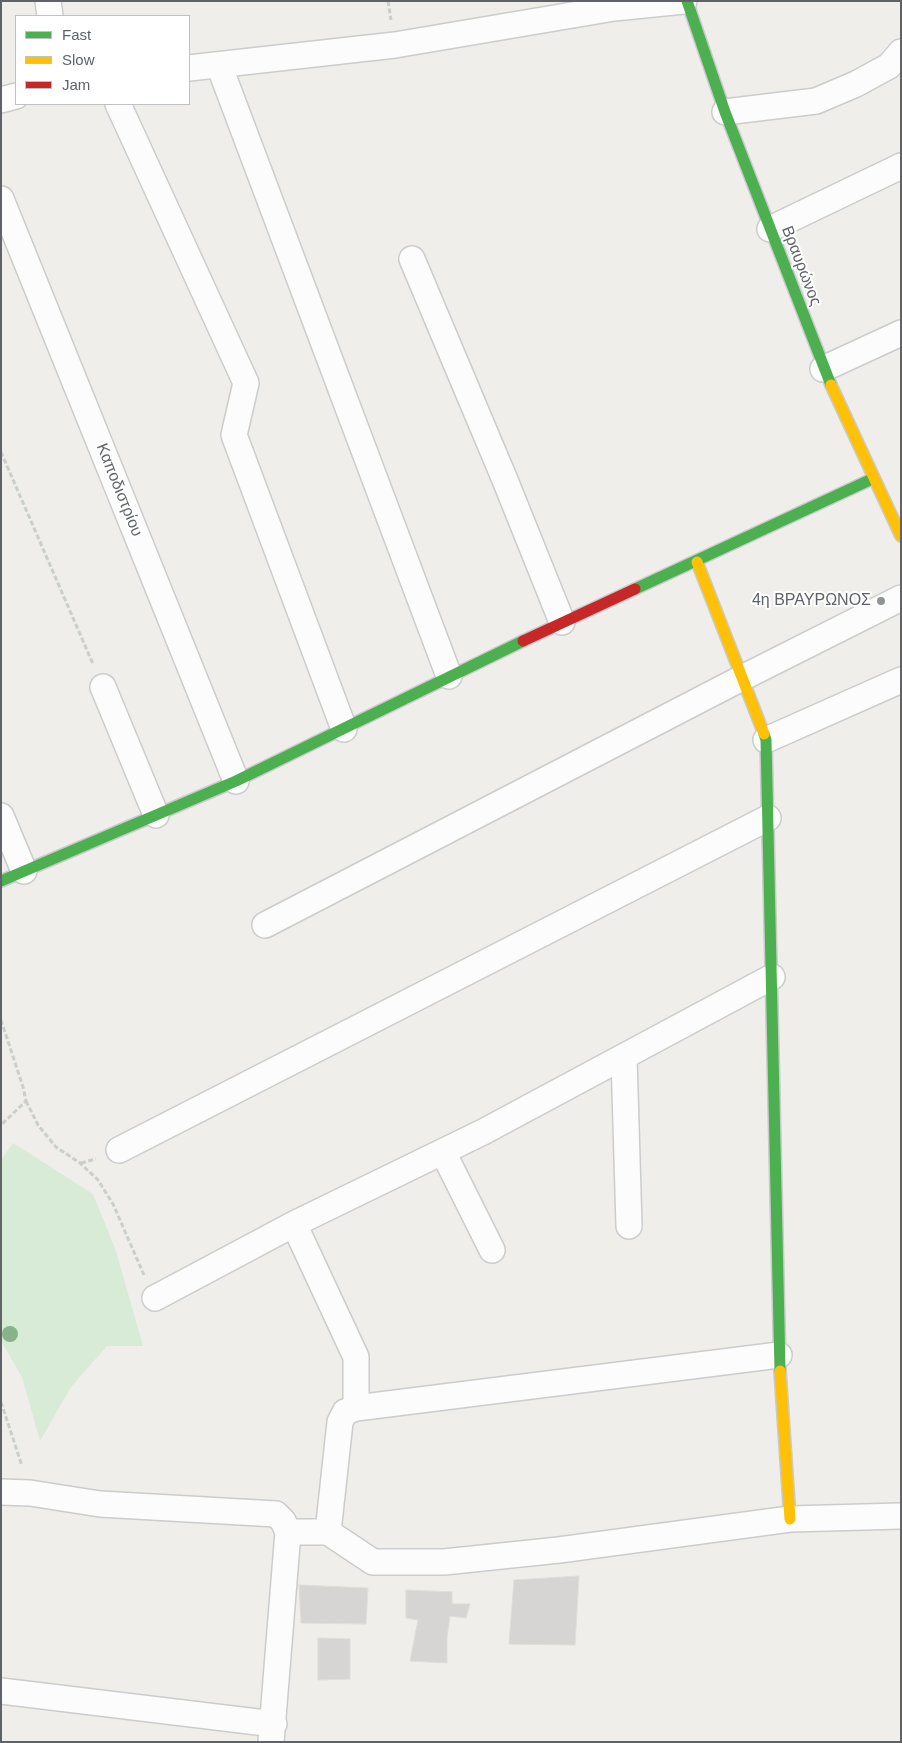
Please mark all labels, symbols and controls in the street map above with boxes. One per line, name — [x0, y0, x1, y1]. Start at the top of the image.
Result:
legend — [15, 15, 190, 105]
text: Fast — [62, 26, 91, 43]
text: Slow — [62, 51, 95, 68]
text: Jam — [62, 76, 90, 93]
street label: Βραυρώνος — [777, 223, 825, 309]
street label: Καποδιστρίου — [92, 441, 146, 539]
place label: 4η ΒΡΑΥΡΩΝΟΣ — [752, 591, 871, 611]
marker: 4η ΒΡΑΥΡΩΝΟΣ — [875, 595, 887, 607]

